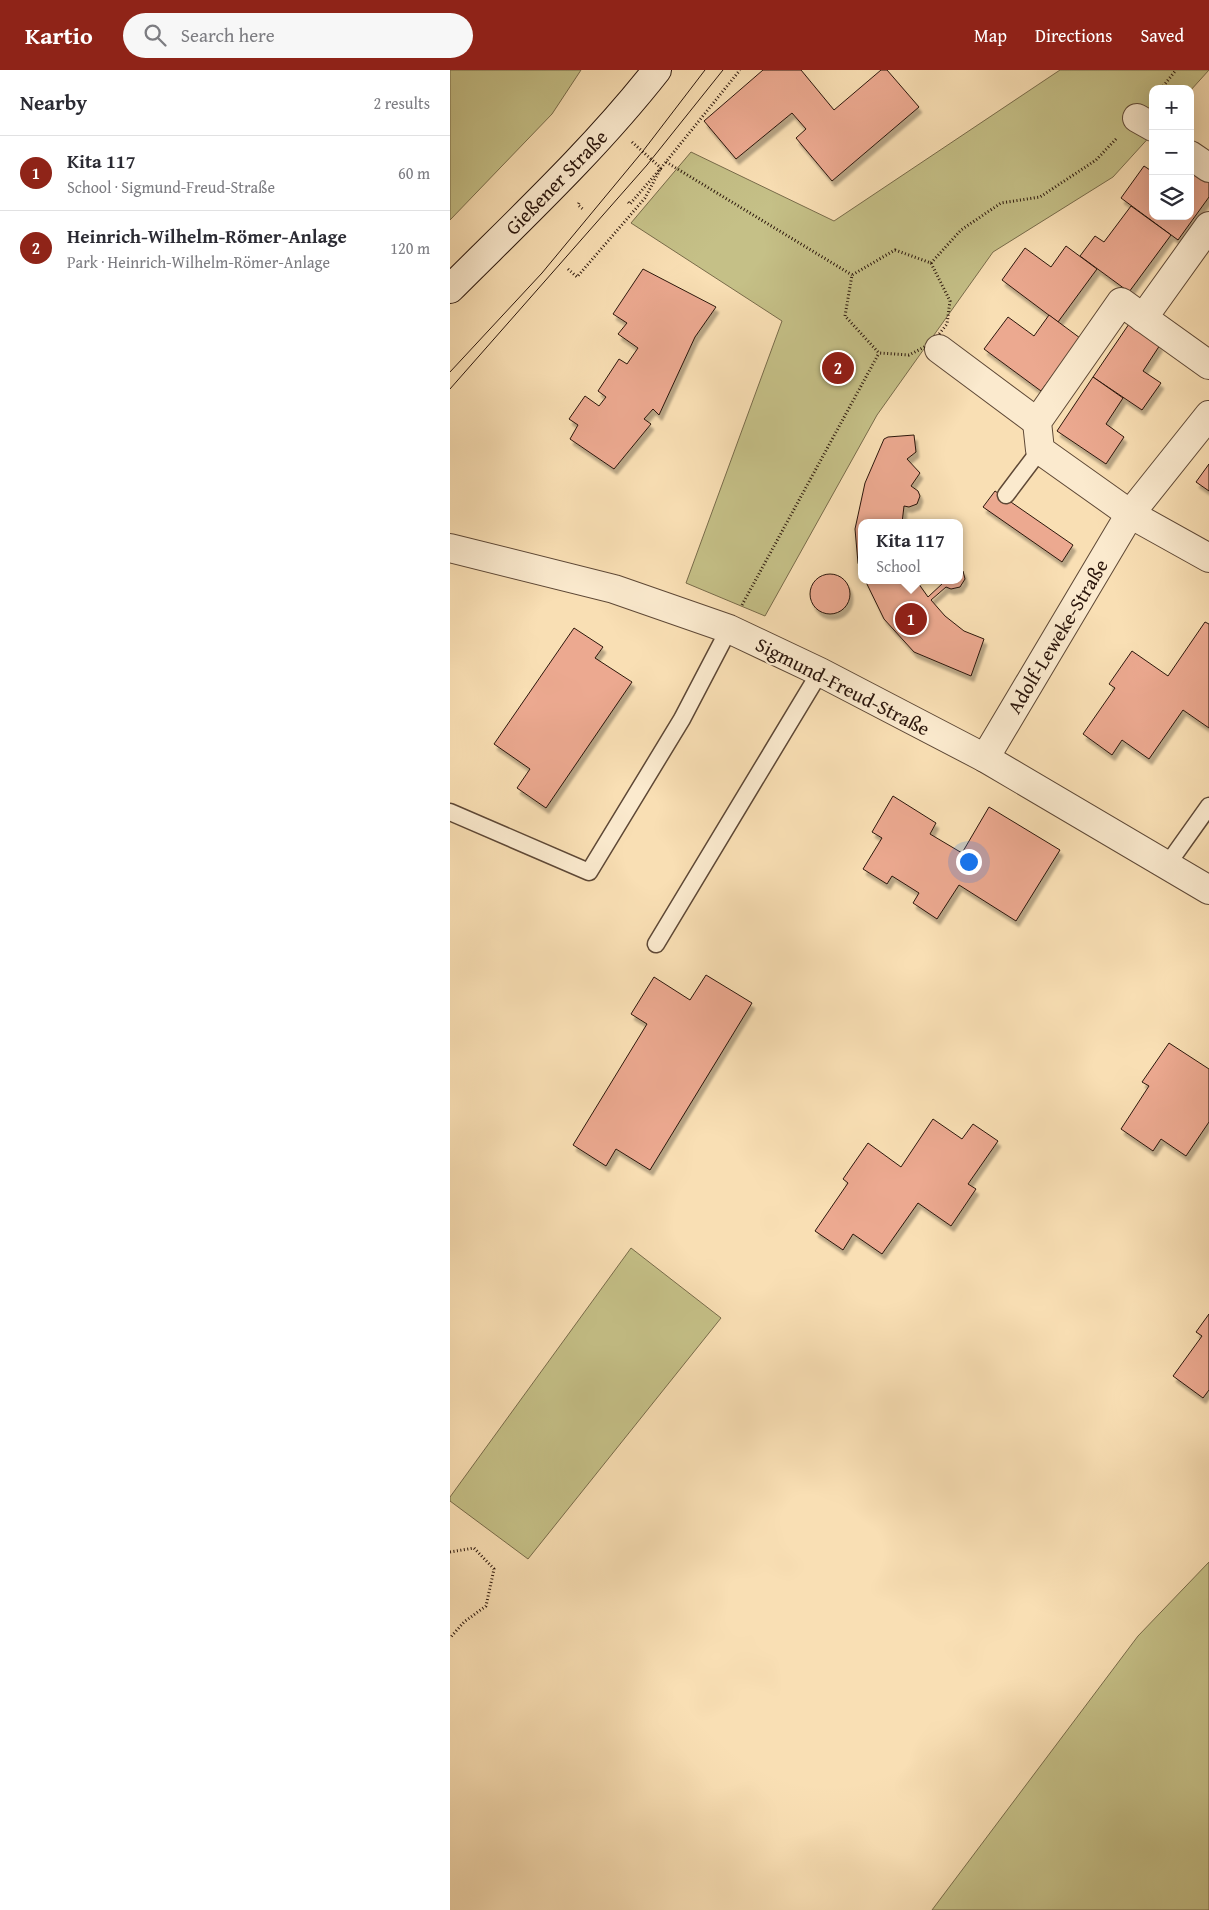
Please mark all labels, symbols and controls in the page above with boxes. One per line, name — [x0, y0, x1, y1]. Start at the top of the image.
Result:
search box — [123, 13, 473, 58]
text: Kartio — [25, 18, 93, 53]
icon: search — [141, 21, 169, 49]
text: Search here — [181, 21, 275, 49]
text: Map — [974, 22, 1007, 49]
text: Directions — [1035, 22, 1112, 49]
text: Saved — [1140, 22, 1184, 49]
map controls — [1149, 85, 1194, 220]
button: + — [1149, 85, 1194, 130]
text: Nearby — [20, 87, 87, 118]
text: 2 results — [373, 91, 430, 115]
street label: Gießener Straße — [498, 123, 614, 241]
button: − — [1149, 130, 1194, 175]
text: Kita 117 — [67, 147, 136, 175]
text: 1 — [32, 161, 40, 185]
text: 60 m — [398, 161, 430, 185]
text: School · Sigmund-Freud-Straße — [67, 175, 275, 199]
button: layers — [1149, 175, 1194, 220]
text: Heinrich-Wilhelm-Römer-Anlage — [67, 222, 347, 250]
text: 2 — [32, 236, 40, 260]
text: 120 m — [390, 236, 430, 260]
text: Park · Heinrich-Wilhelm-Römer-Anlage — [67, 250, 330, 274]
pin: 2 — [822, 349, 854, 387]
popup — [858, 519, 963, 584]
text: Kita 117 — [876, 526, 945, 554]
street label: Adolf-Leweke-Straße — [999, 553, 1115, 719]
text: School — [876, 554, 921, 578]
pin: 1 — [895, 600, 927, 638]
street label: Sigmund-Freud-Straße — [751, 629, 935, 743]
your location — [956, 849, 982, 875]

